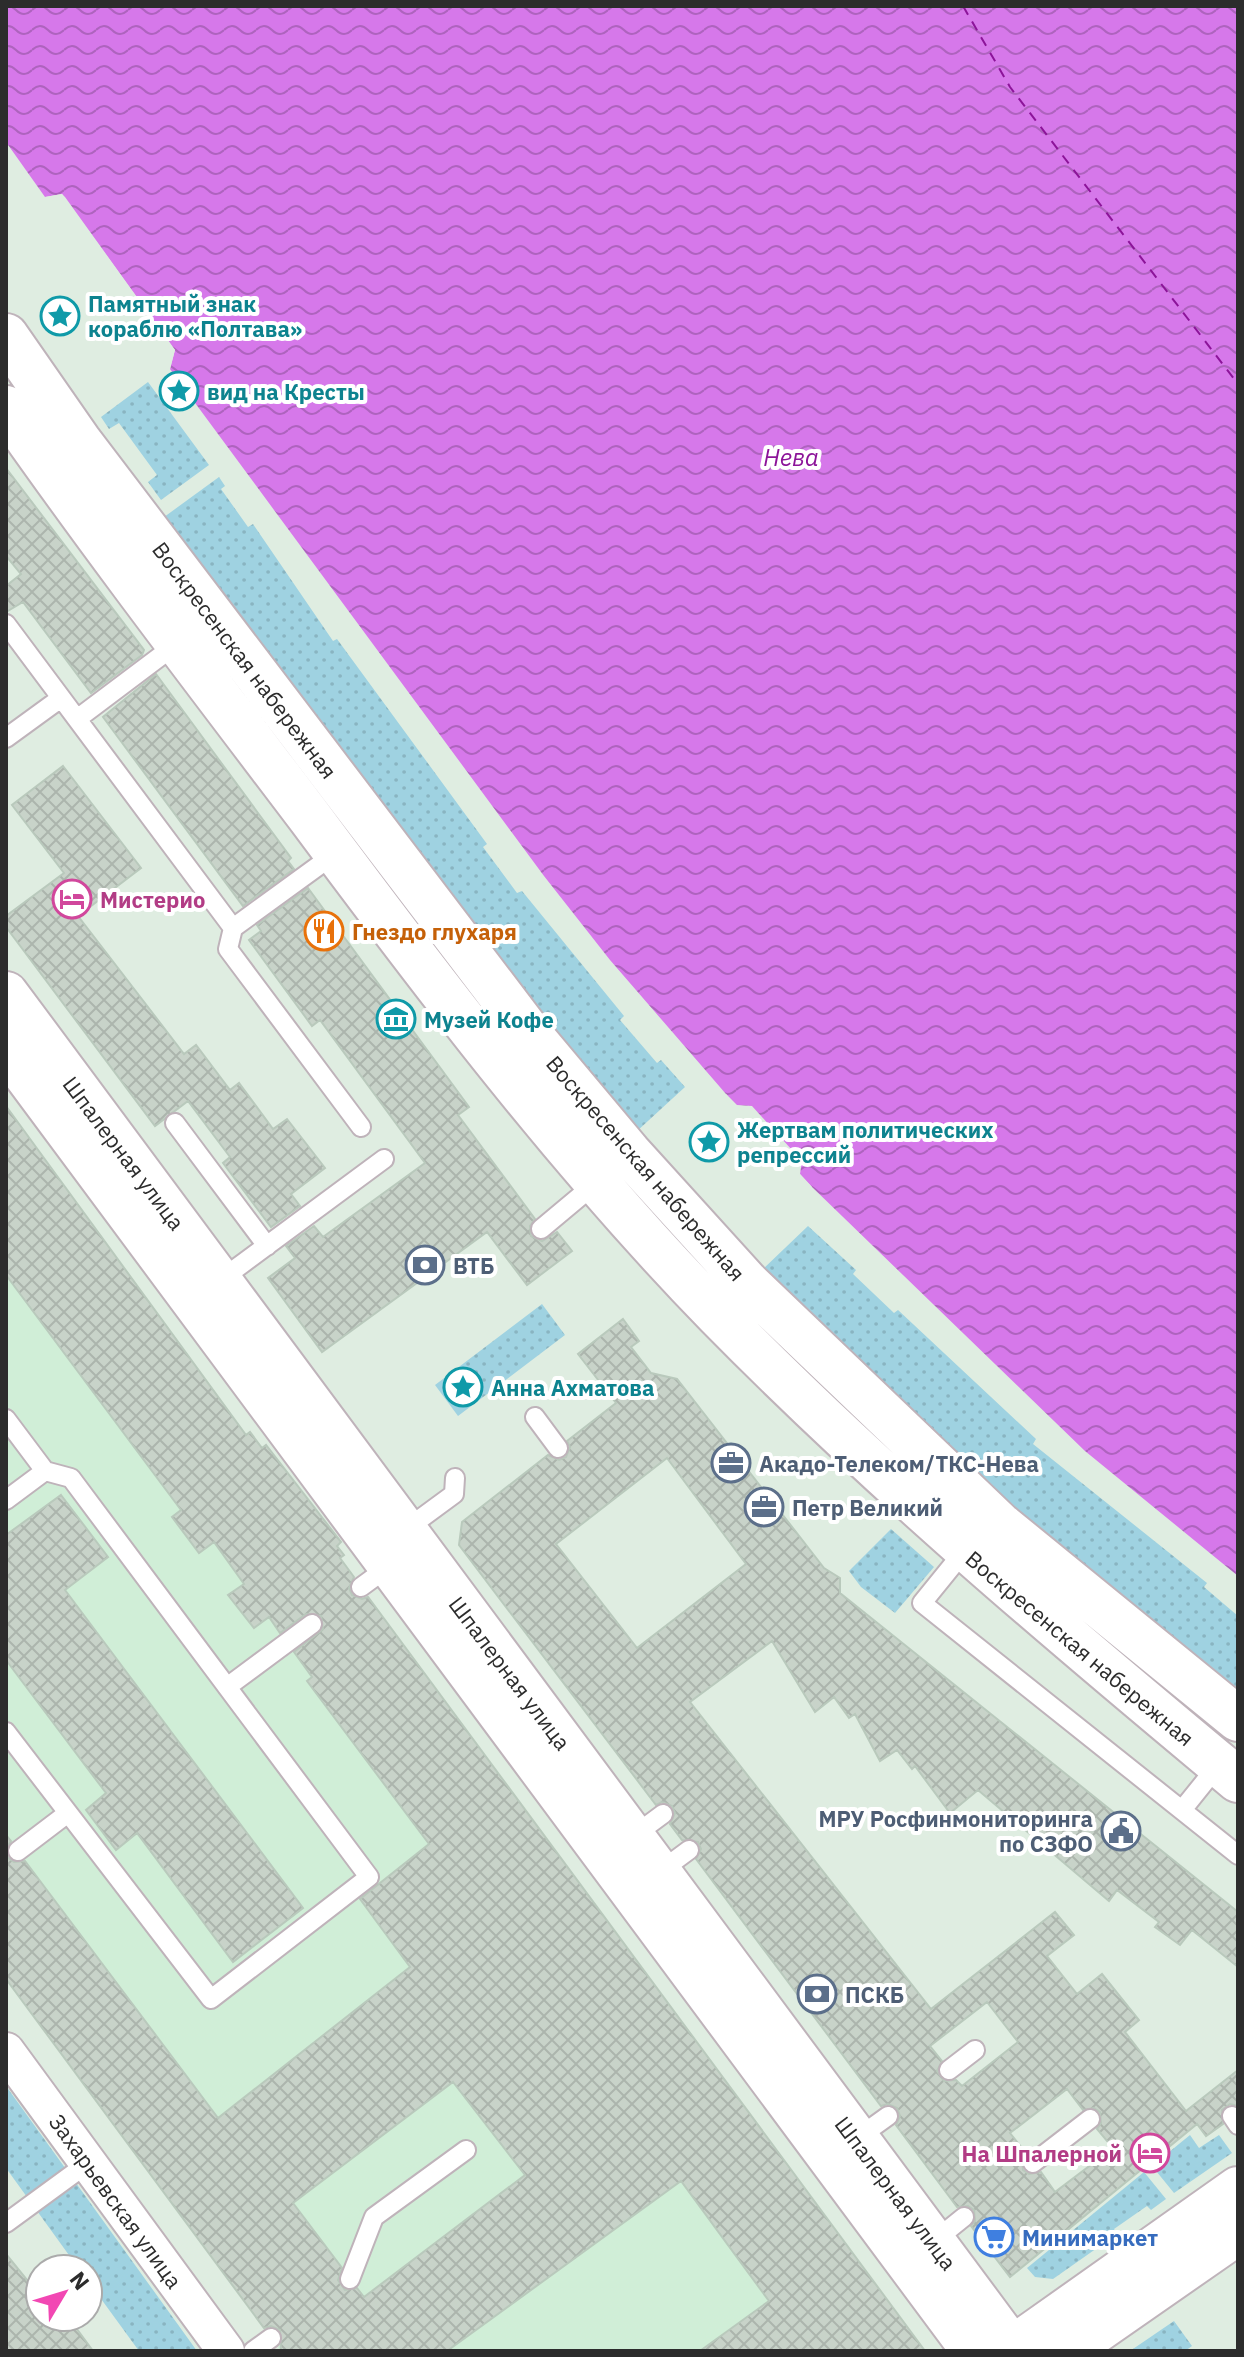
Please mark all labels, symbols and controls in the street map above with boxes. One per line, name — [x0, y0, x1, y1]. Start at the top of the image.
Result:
place label: Памятный знак кораблю «Полтава» — [88, 289, 302, 343]
place icon: Памятный знак кораблю «Полтава» — [39, 295, 81, 337]
place icon: вид на Кресты — [158, 370, 200, 412]
place label: вид на Кресты — [207, 377, 365, 406]
water label: Нева — [763, 441, 819, 473]
street label: Воскресенская набережная — [146, 536, 344, 784]
hotel icon: Мистерио — [51, 878, 93, 920]
place label: Мистерио — [100, 885, 205, 914]
restaurant icon: Гнездо глухаря — [303, 910, 345, 952]
place label: Гнездо глухаря — [352, 917, 517, 946]
museum icon: Музей Кофе — [375, 998, 417, 1040]
place label: Музей Кофе — [424, 1005, 554, 1034]
street label: Воскресенская набережная — [540, 1049, 752, 1287]
street label: Шпалерная улица — [57, 1070, 192, 1236]
place label: Жертвам политических репрессий — [737, 1115, 994, 1169]
place icon: Жертвам политических репрессий — [688, 1121, 730, 1163]
bank icon: ВТБ — [404, 1244, 446, 1286]
place label: ВТБ — [453, 1251, 494, 1280]
place icon: Анна Ахматова — [442, 1366, 484, 1408]
place label: Анна Ахматова — [491, 1373, 655, 1402]
office icon: Акадо-Телеком/ТКС-Нева — [710, 1442, 752, 1484]
place label: Акадо-Телеком/ТКС-Нева — [759, 1449, 1039, 1478]
office icon: Петр Великий — [743, 1486, 785, 1528]
place label: Петр Великий — [792, 1493, 943, 1522]
street label: Воскресенская набережная — [960, 1544, 1200, 1752]
street label: Шпалерная улица — [443, 1590, 578, 1756]
place label: МРУ Росфинмониторинга по СЗФО — [818, 1804, 1093, 1858]
public building icon: МРУ Росфинмониторинга по СЗФО — [1100, 1810, 1142, 1852]
bank icon: ПСКБ — [796, 1973, 838, 2015]
place label: ПСКБ — [845, 1980, 904, 2009]
street label: Захарьевская улица — [43, 2108, 189, 2294]
street label: Шпалерная улица — [829, 2110, 964, 2276]
hotel icon: На Шпалерной — [1129, 2132, 1171, 2174]
place label: На Шпалерной — [962, 2139, 1122, 2168]
supermarket icon: Минимаркет — [973, 2216, 1015, 2258]
place label: Минимаркет — [1022, 2223, 1158, 2252]
north arrow — [24, 2253, 104, 2333]
text: N — [64, 2265, 96, 2296]

